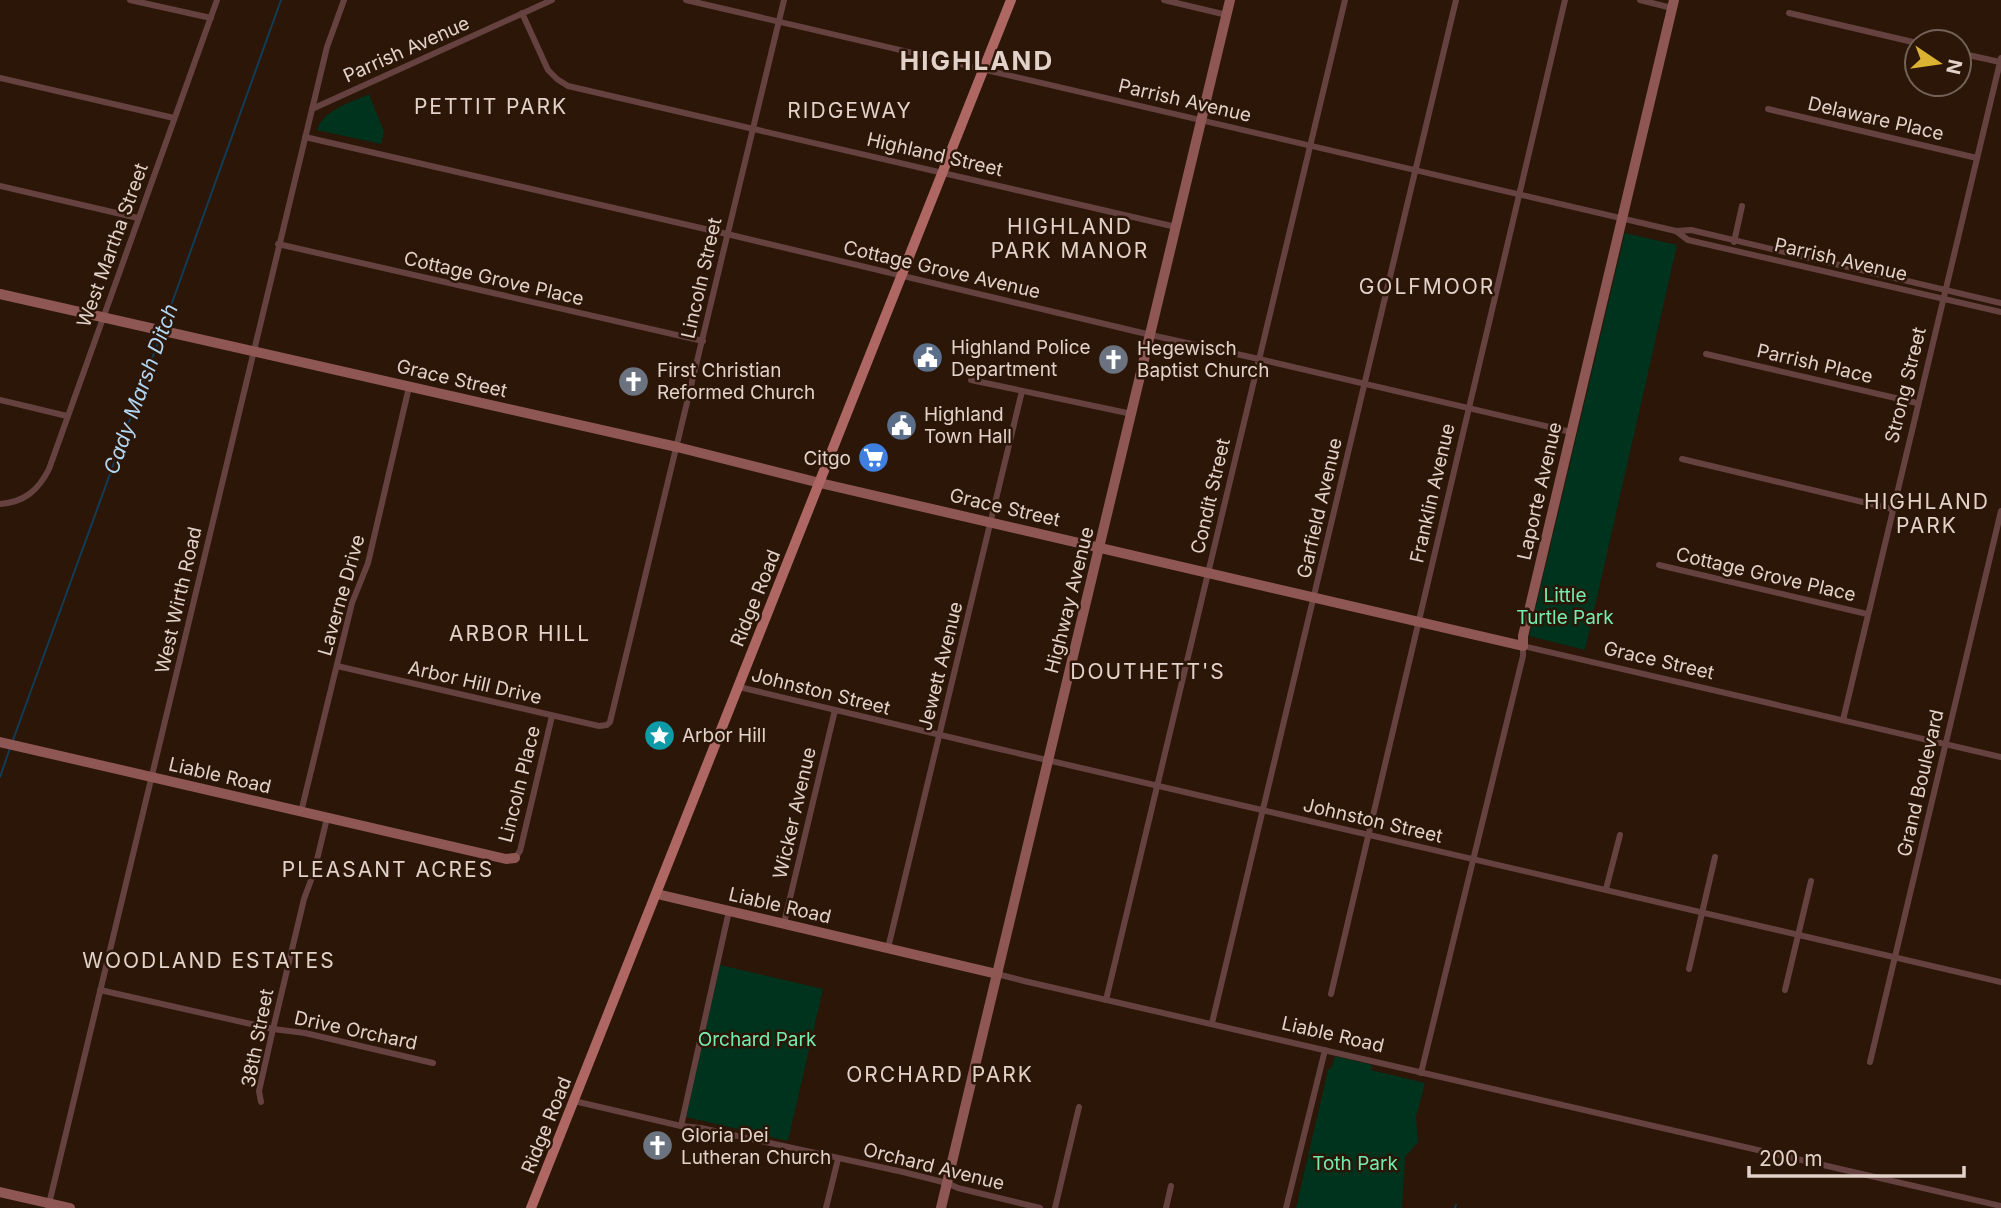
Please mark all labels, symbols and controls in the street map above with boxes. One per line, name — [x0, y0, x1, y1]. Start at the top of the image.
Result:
street label: Parrish Avenue — [340, 11, 473, 88]
north arrow — [1903, 28, 1973, 98]
district label: HIGHLAND — [900, 45, 1054, 76]
text: N — [1941, 57, 1967, 76]
street label: Parrish Avenue — [1116, 74, 1254, 127]
street label: Delaware Place — [1806, 92, 1946, 145]
district label: PETTIT PARK — [414, 94, 568, 119]
district label: RIDGEWAY — [787, 98, 913, 123]
street label: Highland Street — [865, 128, 1005, 181]
street label: West Martha Street — [72, 160, 153, 330]
district label: HIGHLAND PARK MANOR — [991, 214, 1149, 263]
street label: Lincoln Street — [676, 215, 727, 341]
street label: Parrish Avenue — [1772, 233, 1910, 286]
street label: Cottage Grove Avenue — [841, 236, 1043, 303]
street label: Cottage Grove Place — [402, 247, 586, 310]
district label: GOLFMOOR — [1359, 274, 1495, 299]
water label: Cady Marsh Ditch — [98, 300, 183, 477]
street label: Strong Street — [1880, 325, 1931, 445]
place label: Highland Police Department — [951, 336, 1091, 381]
place label: Hegewisch Baptist Church — [1137, 337, 1269, 382]
street label: Parrish Place — [1755, 339, 1875, 388]
public building icon: Highland Police Department — [911, 341, 945, 375]
church icon: Hegewisch Baptist Church — [1097, 342, 1131, 376]
street label: Grace Street — [394, 355, 509, 402]
place label: First Christian Reformed Church — [657, 359, 815, 404]
church icon: First Christian Reformed Church — [617, 364, 651, 398]
place label: Highland Town Hall — [924, 403, 1012, 448]
public building icon: Highland Town Hall — [884, 408, 918, 442]
street label: Laporte Avenue — [1512, 420, 1567, 562]
street label: Franklin Avenue — [1405, 421, 1460, 565]
street label: Condit Street — [1186, 436, 1235, 556]
street label: Garfield Avenue — [1292, 436, 1347, 581]
supermarket icon: Citgo — [857, 441, 891, 475]
place label: Citgo — [803, 447, 851, 470]
street label: Grace Street — [947, 484, 1062, 531]
district label: HIGHLAND PARK — [1864, 489, 1990, 538]
street label: Highway Avenue — [1040, 524, 1099, 676]
street label: West Wirth Road — [150, 525, 207, 676]
street label: Laverne Drive — [313, 532, 370, 658]
street label: Cottage Grove Place — [1674, 543, 1858, 606]
street label: Ridge Road — [726, 546, 785, 650]
park label: Little Turtle Park — [1516, 584, 1614, 629]
street label: Jewett Avenue — [913, 599, 968, 733]
district label: ARBOR HILL — [449, 621, 591, 646]
street label: Grace Street — [1601, 637, 1716, 684]
street label: Arbor Hill Drive — [406, 656, 544, 709]
district label: DOUTHETT'S — [1070, 659, 1226, 684]
street label: Johnston Street — [749, 663, 893, 720]
street label: Grand Boulevard — [1892, 707, 1949, 859]
place icon: Arbor Hill — [642, 718, 676, 752]
street label: Lincoln Place — [494, 723, 545, 845]
place label: Arbor Hill — [682, 724, 766, 747]
street label: Wicker Avenue — [768, 745, 821, 881]
street label: Liable Road — [166, 753, 273, 798]
street label: Johnston Street — [1301, 793, 1445, 848]
district label: PLEASANT ACRES — [282, 857, 494, 882]
street label: Liable Road — [726, 883, 833, 928]
district label: WOODLAND ESTATES — [82, 948, 336, 973]
street label: 38th Street — [237, 987, 278, 1089]
street label: Drive Orchard — [292, 1006, 419, 1055]
street label: Liable Road — [1279, 1012, 1386, 1057]
park label: Orchard Park — [698, 1028, 817, 1051]
district label: ORCHARD PARK — [846, 1062, 1034, 1087]
street label: Ridge Road — [517, 1073, 576, 1177]
place label: Gloria Dei Lutheran Church — [681, 1124, 831, 1169]
church icon: Gloria Dei Lutheran Church — [641, 1129, 675, 1163]
scale bar — [1749, 1134, 1964, 1178]
street label: Orchard Avenue — [861, 1138, 1007, 1195]
text: 200 m — [1759, 1146, 1823, 1171]
park label: Toth Park — [1312, 1152, 1398, 1175]

